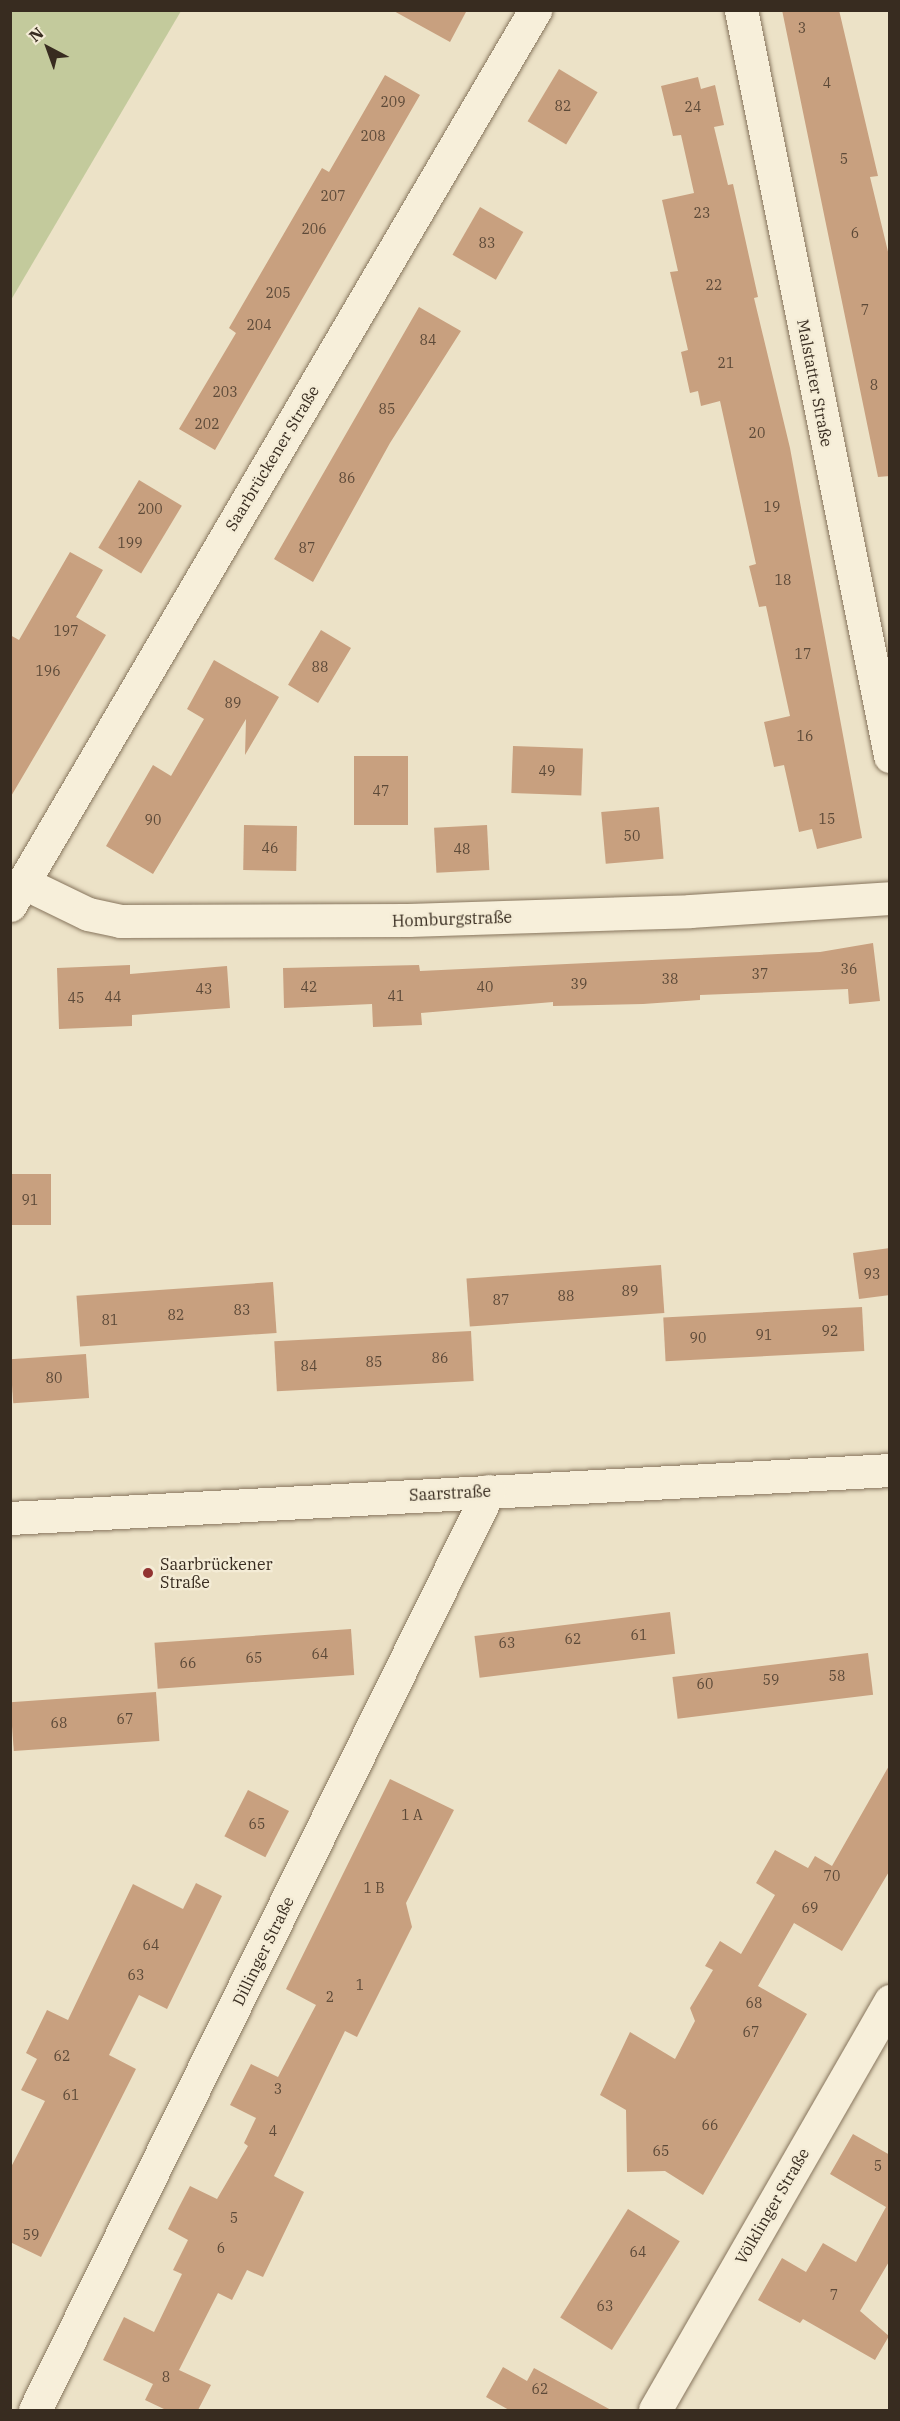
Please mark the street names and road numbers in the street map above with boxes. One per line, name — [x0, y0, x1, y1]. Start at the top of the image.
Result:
street label: Malstatter Straße — [793, 318, 837, 448]
street label: Saarbrückener Straße — [221, 382, 323, 534]
street label: Homburgstraße — [392, 907, 512, 931]
street label: Saarstraße — [409, 1481, 491, 1505]
street label: Dillinger Straße — [228, 1893, 298, 2009]
street label: Völklinger Straße — [731, 2145, 813, 2267]

